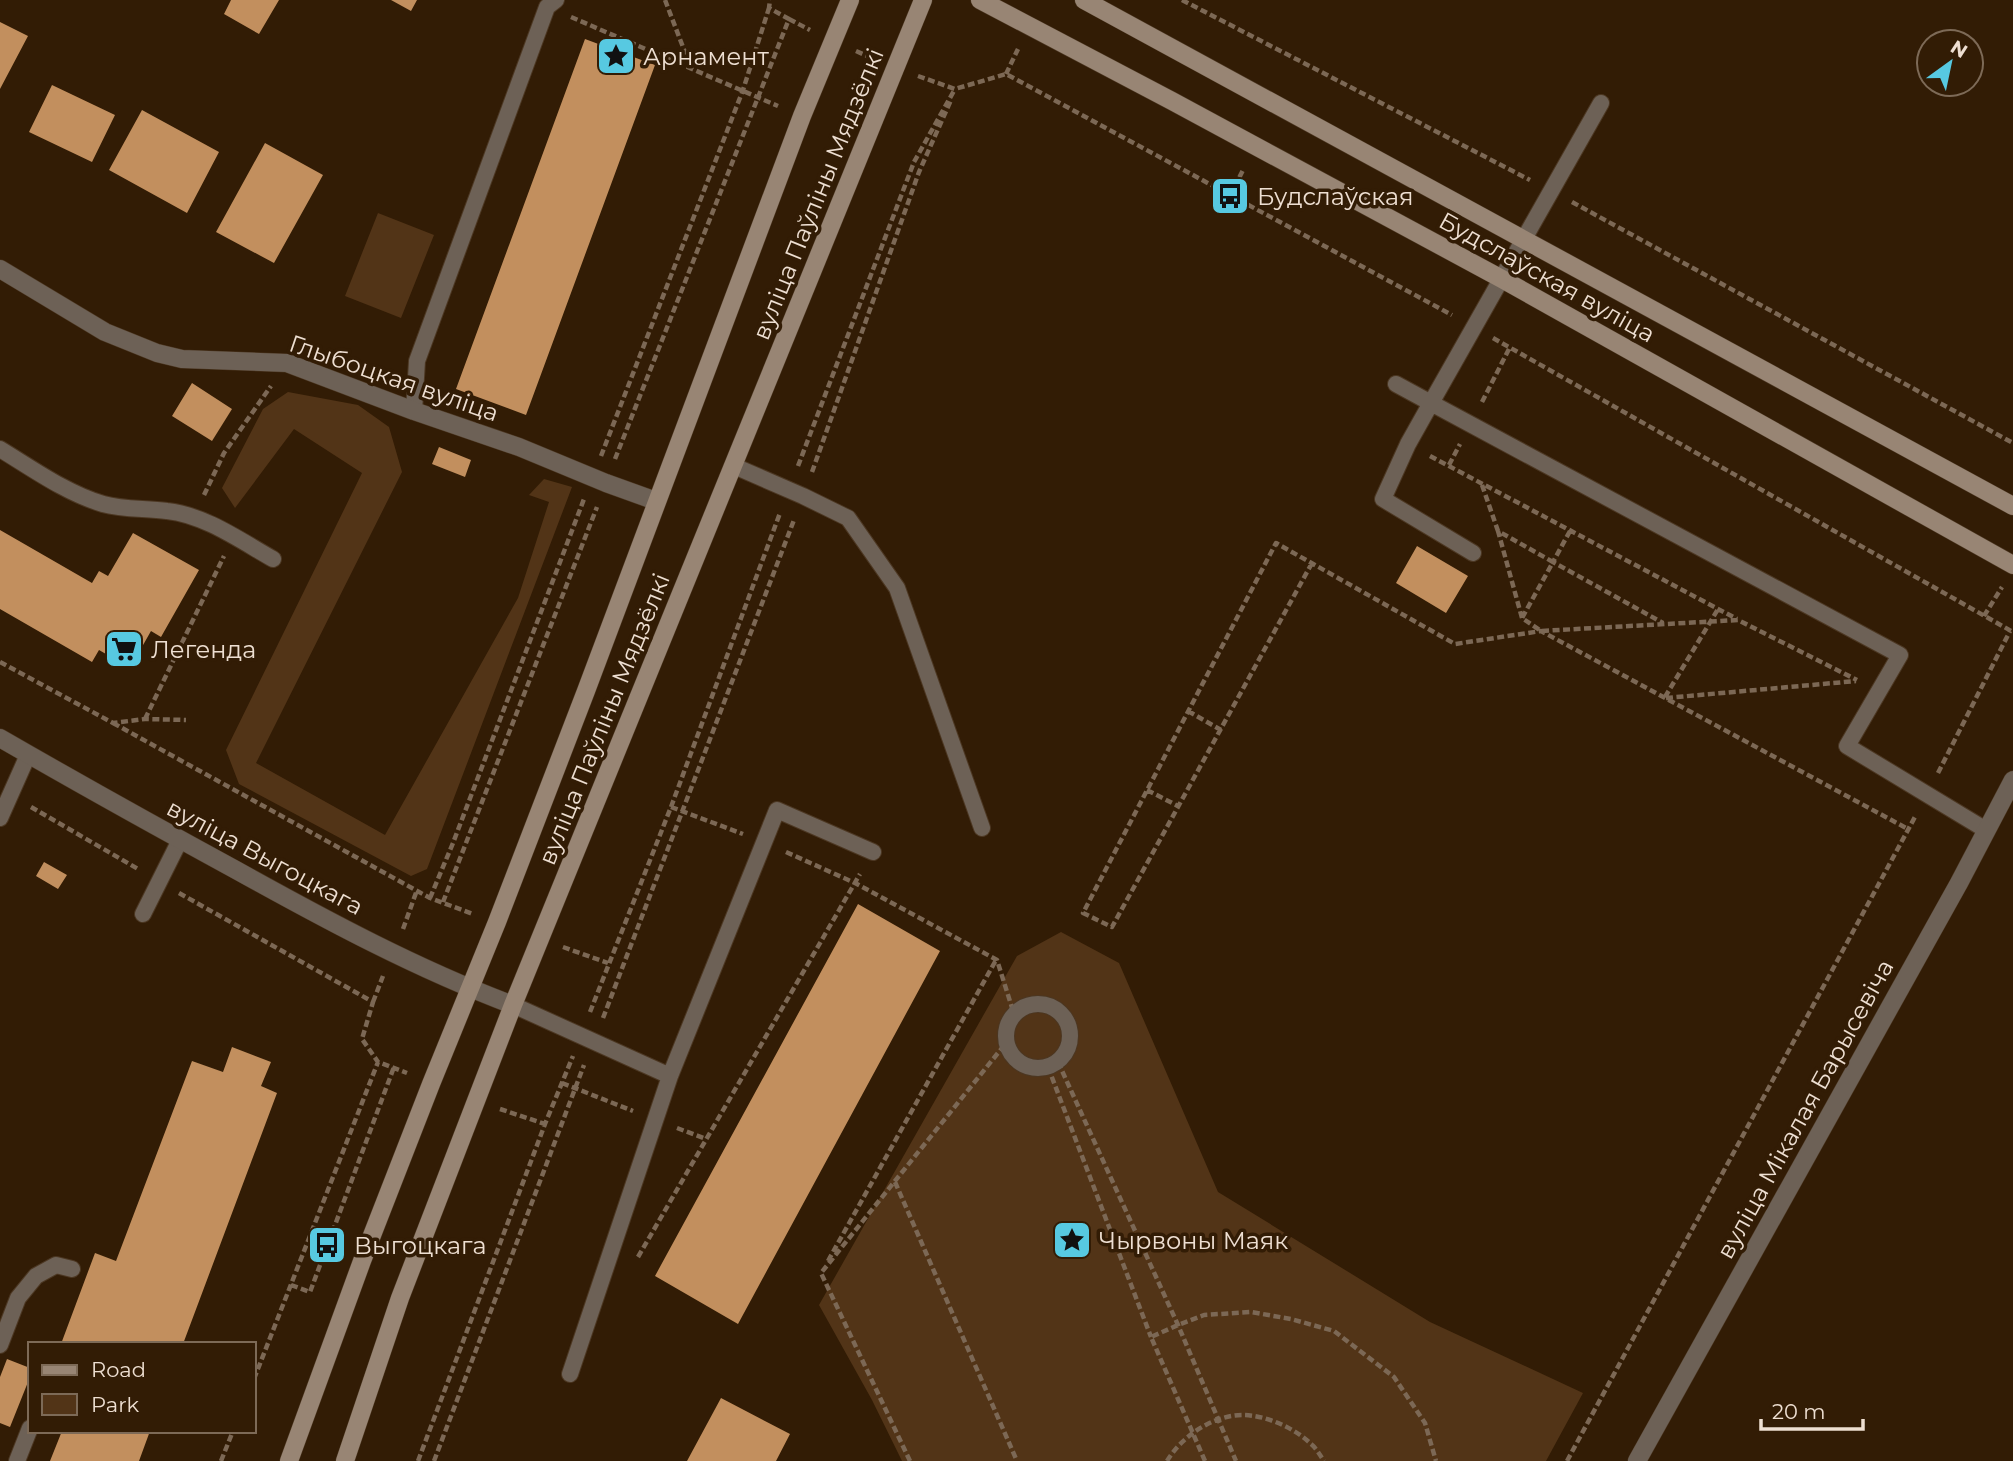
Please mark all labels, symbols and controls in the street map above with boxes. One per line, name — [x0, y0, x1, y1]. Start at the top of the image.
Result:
north arrow — [1915, 28, 1985, 98]
place icon: Арнамент — [595, 35, 637, 77]
text: N — [1946, 35, 1972, 63]
place label: Арнамент — [643, 42, 770, 71]
street label: вуліца Паўліны Мядзёлкі — [746, 44, 890, 344]
bus stop icon: Будслаўская — [1209, 175, 1251, 217]
place label: Будслаўская — [1257, 182, 1414, 211]
street label: Будслаўская вуліца — [1434, 206, 1660, 348]
street label: Глыбоцкая вуліца — [285, 329, 503, 427]
street label: вуліца Паўліны Мядзёлкі — [532, 569, 676, 869]
supermarket icon: Легенда — [103, 628, 145, 670]
place label: Легенда — [151, 635, 256, 664]
street label: вуліца Выгоцкага — [162, 793, 368, 921]
street label: вуліца Мікалая Барысевіча — [1710, 954, 1900, 1264]
place icon: Чырвоны Маяк — [1051, 1219, 1093, 1261]
bus stop icon: Выгоцкага — [306, 1224, 348, 1266]
place label: Чырвоны Маяк — [1099, 1226, 1288, 1255]
place label: Выгоцкага — [354, 1231, 486, 1260]
legend — [28, 1342, 256, 1433]
text: Road — [91, 1357, 146, 1382]
scale bar — [1761, 1388, 1862, 1432]
text: Park — [91, 1392, 139, 1417]
text: 20 m — [1772, 1399, 1826, 1424]

